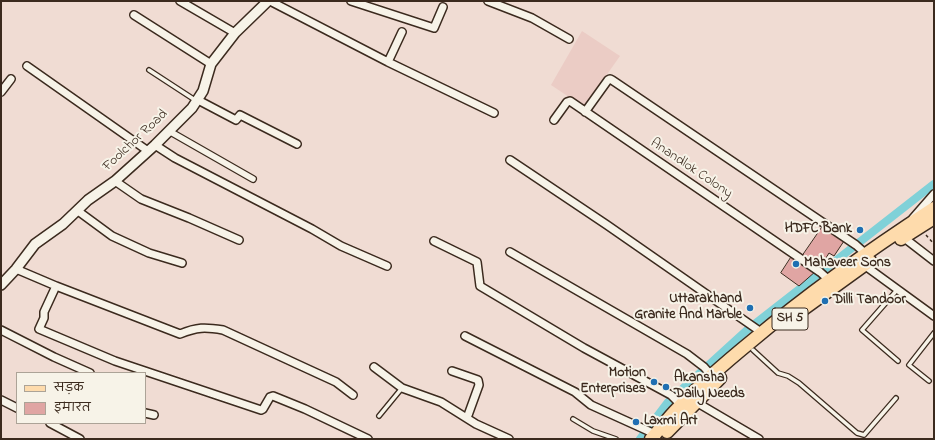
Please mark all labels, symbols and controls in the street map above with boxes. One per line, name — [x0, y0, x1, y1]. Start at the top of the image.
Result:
street label: Foolchor Road — [100, 107, 172, 175]
street label: Anandlok Colony — [647, 135, 735, 203]
place label: HDFC Bank — [785, 222, 852, 238]
marker: HDFC Bank — [855, 225, 865, 235]
place label: Mahaveer Sons — [804, 256, 891, 272]
marker: Mahaveer Sons — [791, 259, 801, 269]
place label: Uttarakhand Granite And Marble — [635, 292, 742, 324]
place label: Dilli Tandoor — [833, 293, 906, 309]
marker: Dilli Tandoor — [820, 296, 830, 306]
marker: Uttarakhand Granite And Marble — [745, 303, 755, 313]
road number: SH 5 — [772, 308, 808, 330]
place label: Motion Enterprises — [580, 366, 646, 398]
place label: Akansha Daily Needs — [674, 371, 745, 404]
legend — [16, 372, 146, 424]
marker: Motion Enterprises — [649, 377, 659, 387]
text: सड़क — [54, 379, 84, 397]
marker: Akansha Daily Needs — [661, 382, 671, 392]
text: इमारत — [54, 399, 91, 417]
place label: Laxmi Art — [644, 414, 698, 430]
marker: Laxmi Art — [631, 417, 641, 427]

